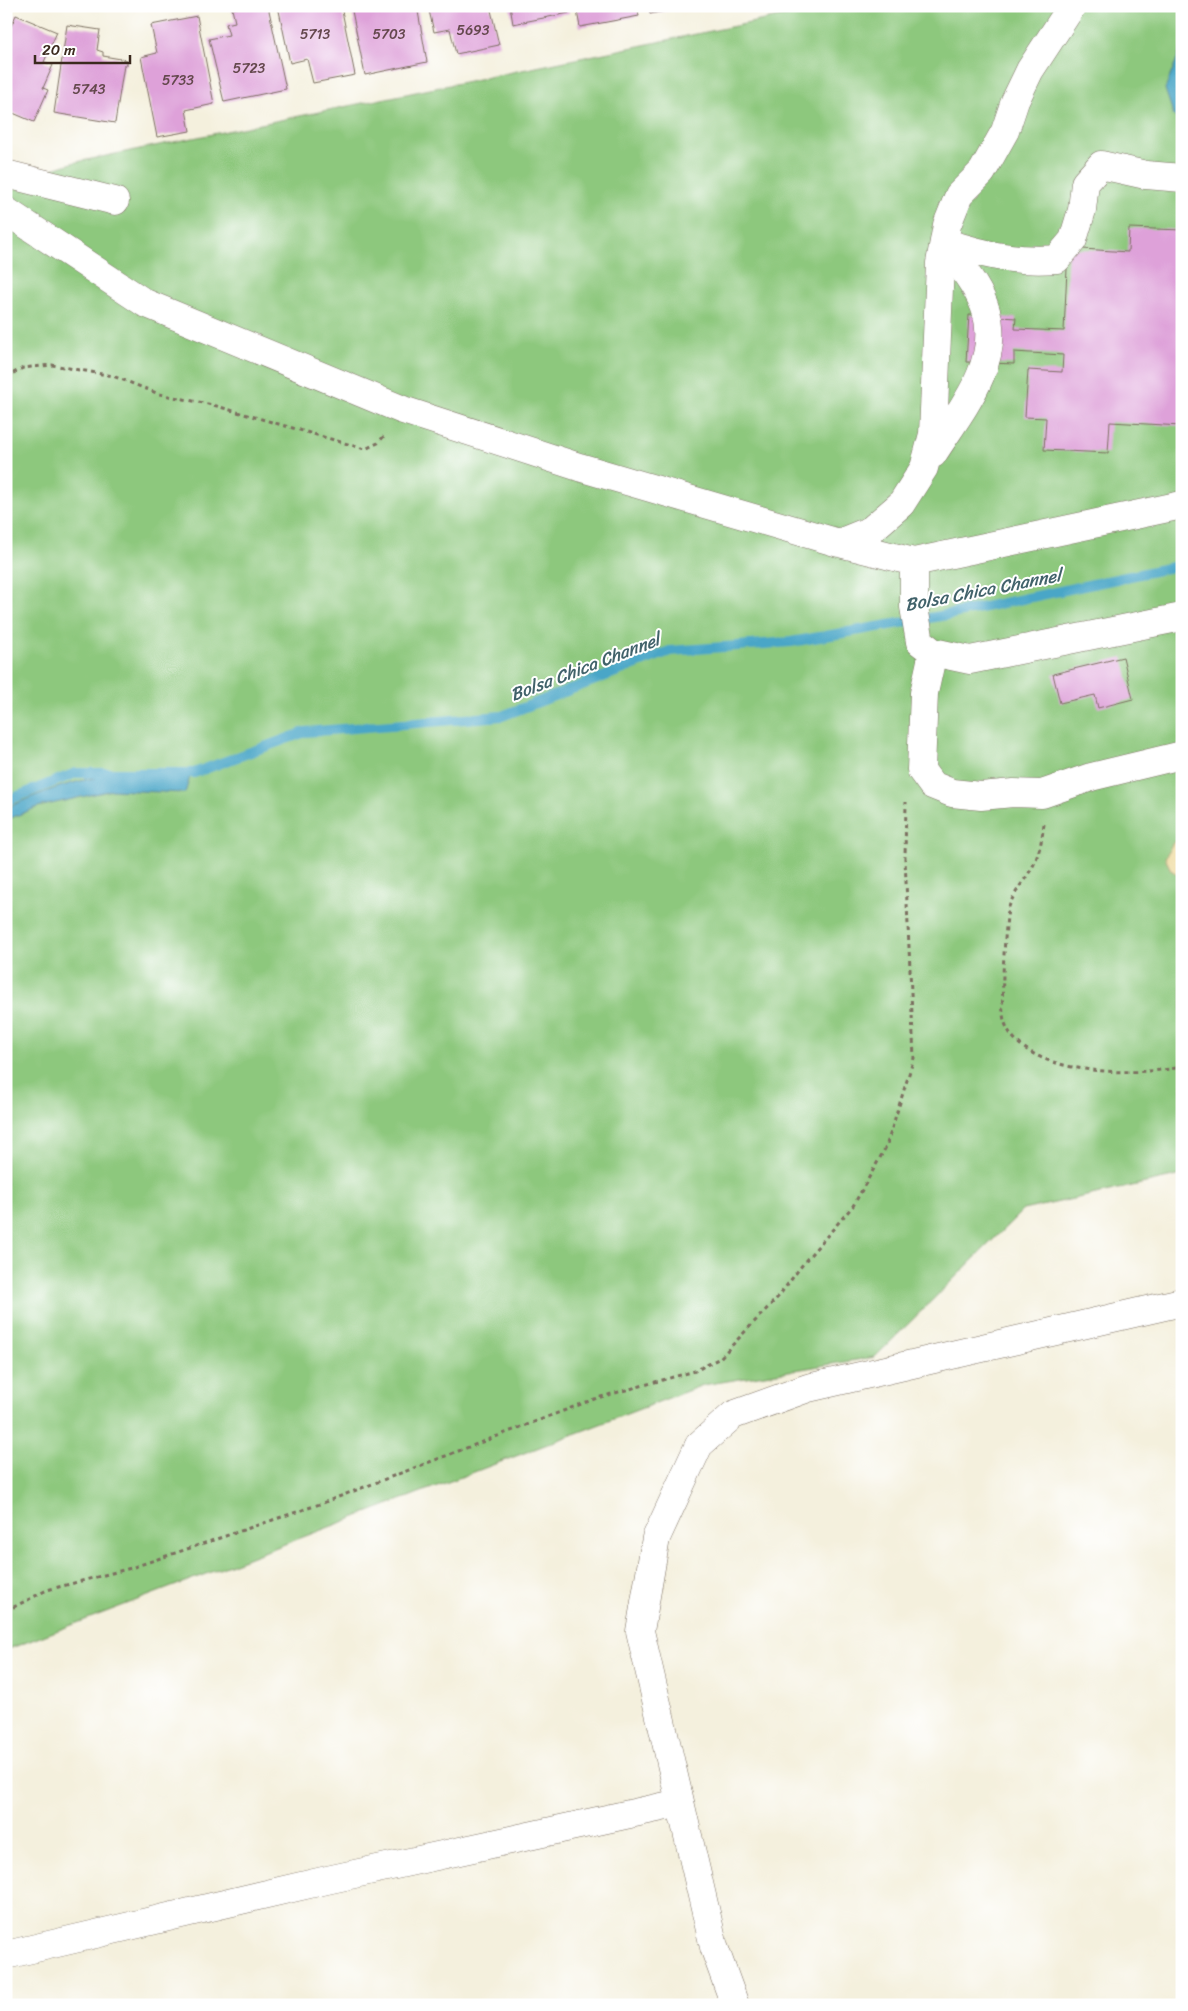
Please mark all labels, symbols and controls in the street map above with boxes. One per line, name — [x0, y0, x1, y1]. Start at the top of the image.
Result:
house number: 5693 — [457, 18, 490, 43]
house number: 5713 — [300, 22, 330, 47]
house number: 5703 — [372, 22, 406, 47]
scale bar — [35, 32, 130, 64]
text: 20 m — [42, 37, 76, 63]
house number: 5723 — [233, 56, 265, 81]
house number: 5733 — [162, 68, 194, 93]
house number: 5743 — [73, 77, 106, 102]
water label: Bolsa Chica Channel — [902, 558, 1068, 621]
water label: Bolsa Chica Channel — [505, 622, 668, 710]

